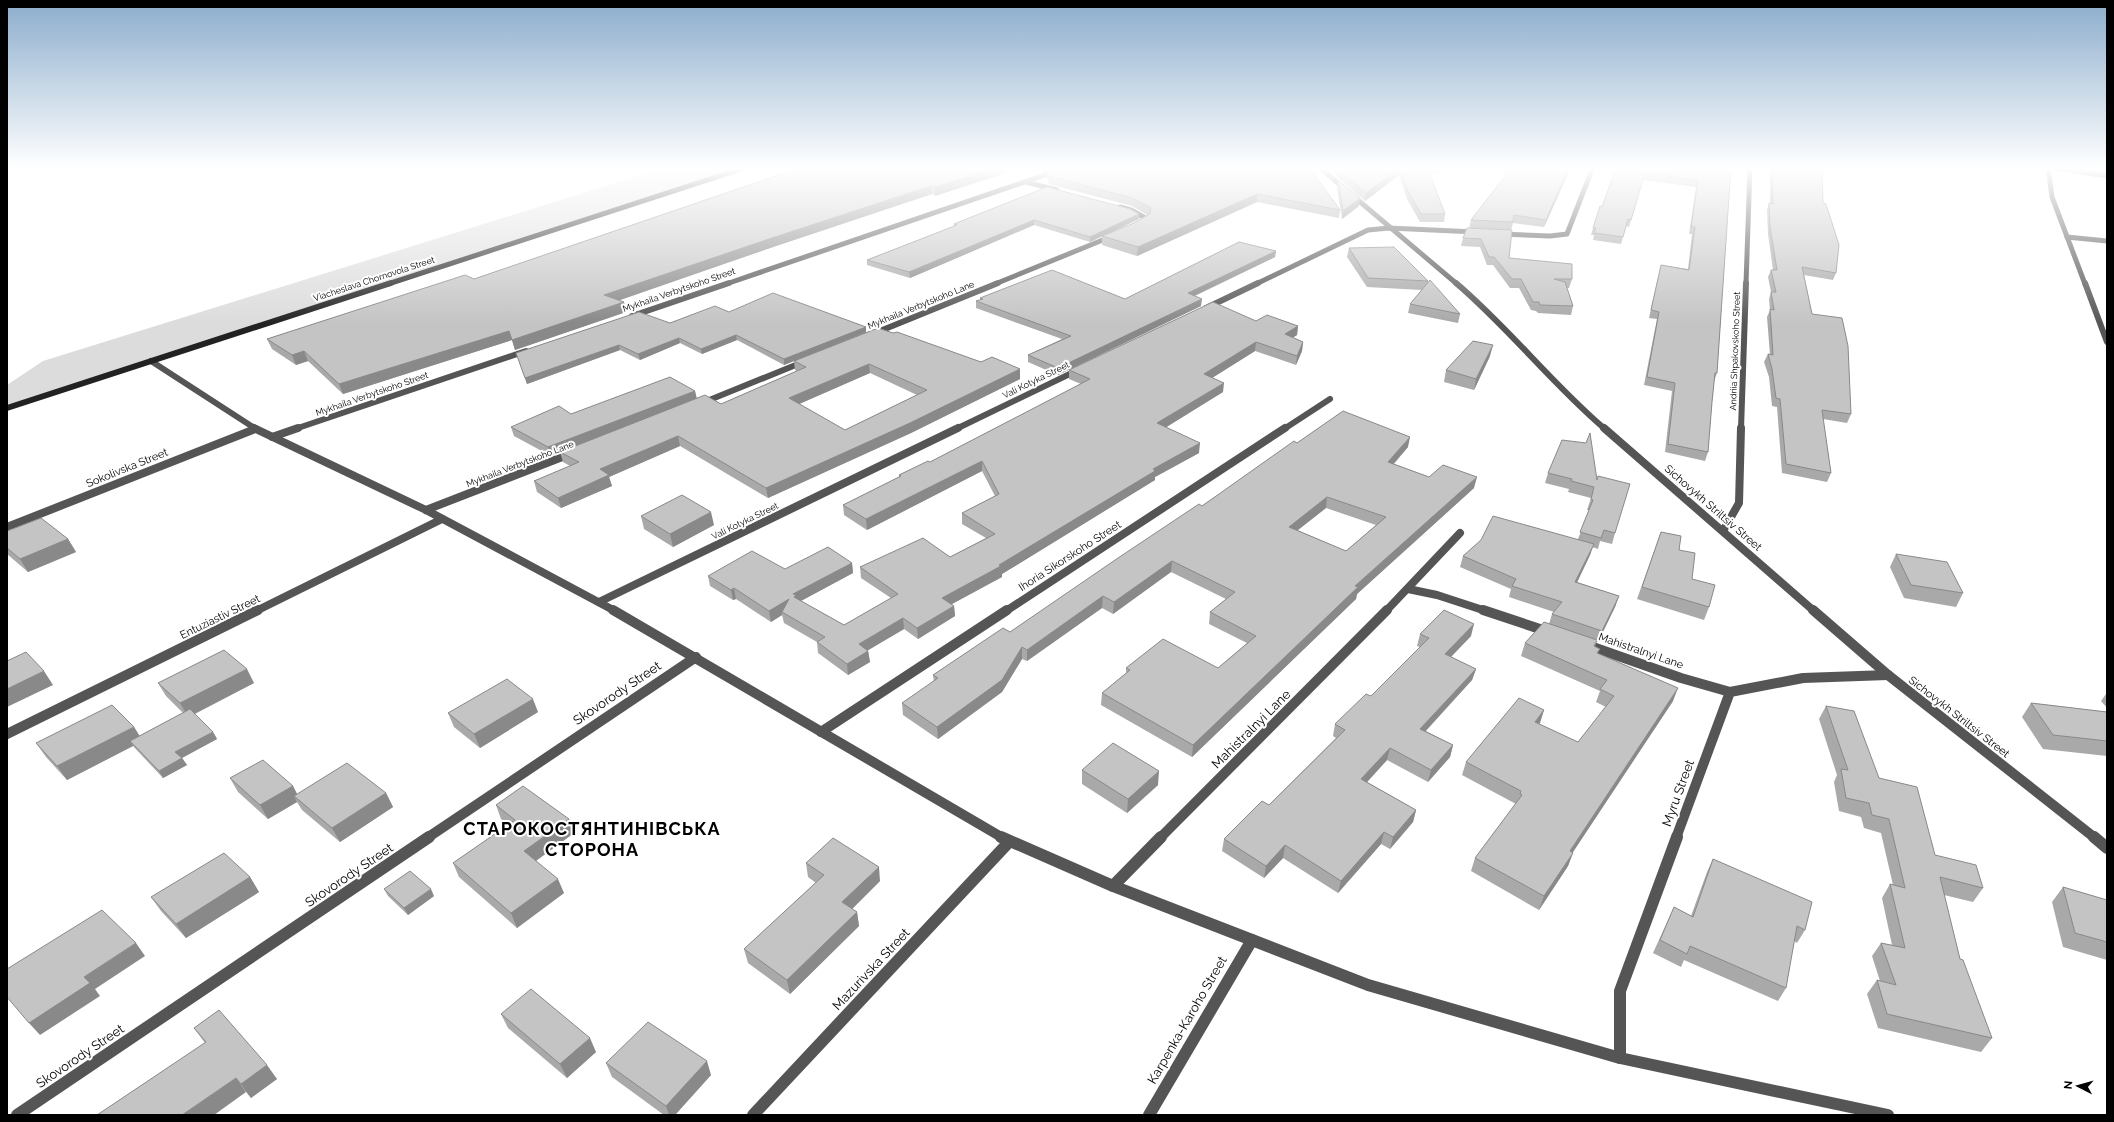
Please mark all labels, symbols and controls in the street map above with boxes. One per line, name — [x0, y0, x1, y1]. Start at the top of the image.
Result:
street label: Viacheslava Chornovola Street — [312, 255, 436, 303]
street label: Mykhaila Verbytskoho Street — [621, 266, 737, 314]
street label: Mykhaila Verbytskoho Lane — [866, 279, 976, 331]
street label: Andriia Shpakovskoho Street — [1728, 291, 1742, 411]
street label: Vali Kotyka Street — [1001, 360, 1071, 400]
street label: Mykhaila Verbytskoho Street — [314, 370, 430, 418]
street label: Mykhaila Verbytskoho Lane — [465, 439, 576, 489]
street label: Sokolivska Street — [84, 446, 170, 490]
street label: Sichovykh Striltsiv Street — [1662, 462, 1764, 554]
street label: Vali Kotyka Street — [710, 501, 780, 541]
street label: Ihoria Sikorskoho Street — [1016, 518, 1124, 594]
street label: Entuziastiv Street — [178, 592, 262, 642]
street label: Mahistralnyi Lane — [1597, 630, 1686, 672]
street label: Skovorody Street — [570, 658, 664, 728]
street label: Sichovykh Striltsiv Street — [1906, 674, 2012, 761]
street label: Mahistralnyi Lane — [1209, 686, 1294, 771]
street label: Myru Street — [1659, 757, 1697, 828]
district label: СТАРОКОСТЯНТИНІВСЬКА СТОРОНА — [463, 818, 721, 860]
street label: Skovorody Street — [302, 840, 396, 910]
street label: Mazurivska Street — [829, 925, 913, 1013]
street label: Karpenka-Karoho Street — [1144, 953, 1230, 1086]
street label: Skovorody Street — [33, 1021, 127, 1091]
north arrow — [2058, 1066, 2098, 1106]
text: N — [2062, 1080, 2075, 1090]

